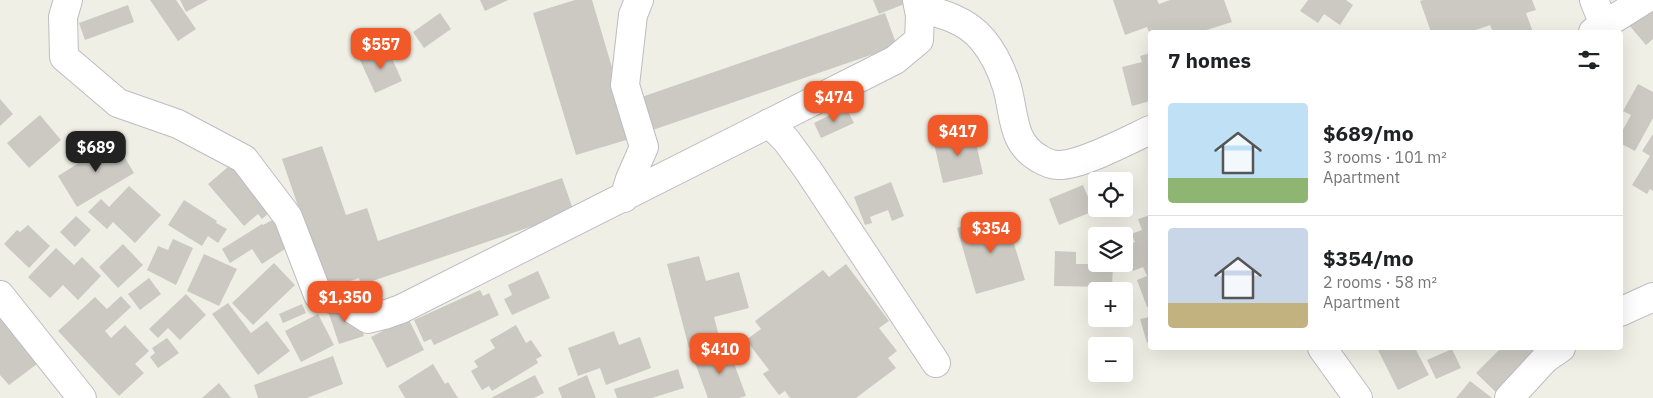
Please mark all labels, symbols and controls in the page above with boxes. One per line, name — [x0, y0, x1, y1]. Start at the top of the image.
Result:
pin: $557 — [351, 28, 411, 70]
text: $557 — [362, 34, 400, 54]
text: 7 homes — [1168, 46, 1251, 74]
icon: filters — [1575, 46, 1603, 74]
pin: $474 — [804, 80, 864, 123]
text: $474 — [815, 87, 853, 107]
pin: $417 — [928, 114, 988, 157]
text: $689/mo — [1323, 119, 1414, 147]
text: $417 — [939, 121, 977, 141]
icon: home — [1208, 123, 1268, 183]
pin: $689 — [66, 130, 126, 173]
text: $689 — [77, 137, 115, 157]
text: 3 rooms · 101 m² — [1323, 147, 1447, 167]
text: Apartment — [1323, 167, 1400, 187]
map controls — [1088, 172, 1133, 382]
button: locate — [1088, 172, 1133, 217]
pin: $354 — [961, 212, 1021, 254]
text: $354 — [972, 218, 1010, 238]
button: layers — [1088, 227, 1133, 272]
text: $354/mo — [1323, 244, 1414, 272]
icon: home — [1208, 248, 1268, 308]
text: 2 rooms · 58 m² — [1323, 272, 1437, 292]
pin: $1,350 — [304, 280, 386, 323]
button: + — [1088, 282, 1133, 327]
text: $1,350 — [319, 287, 371, 307]
text: Apartment — [1323, 292, 1400, 312]
pin: $410 — [690, 332, 750, 375]
button: − — [1088, 337, 1133, 382]
text: $410 — [701, 339, 739, 359]

